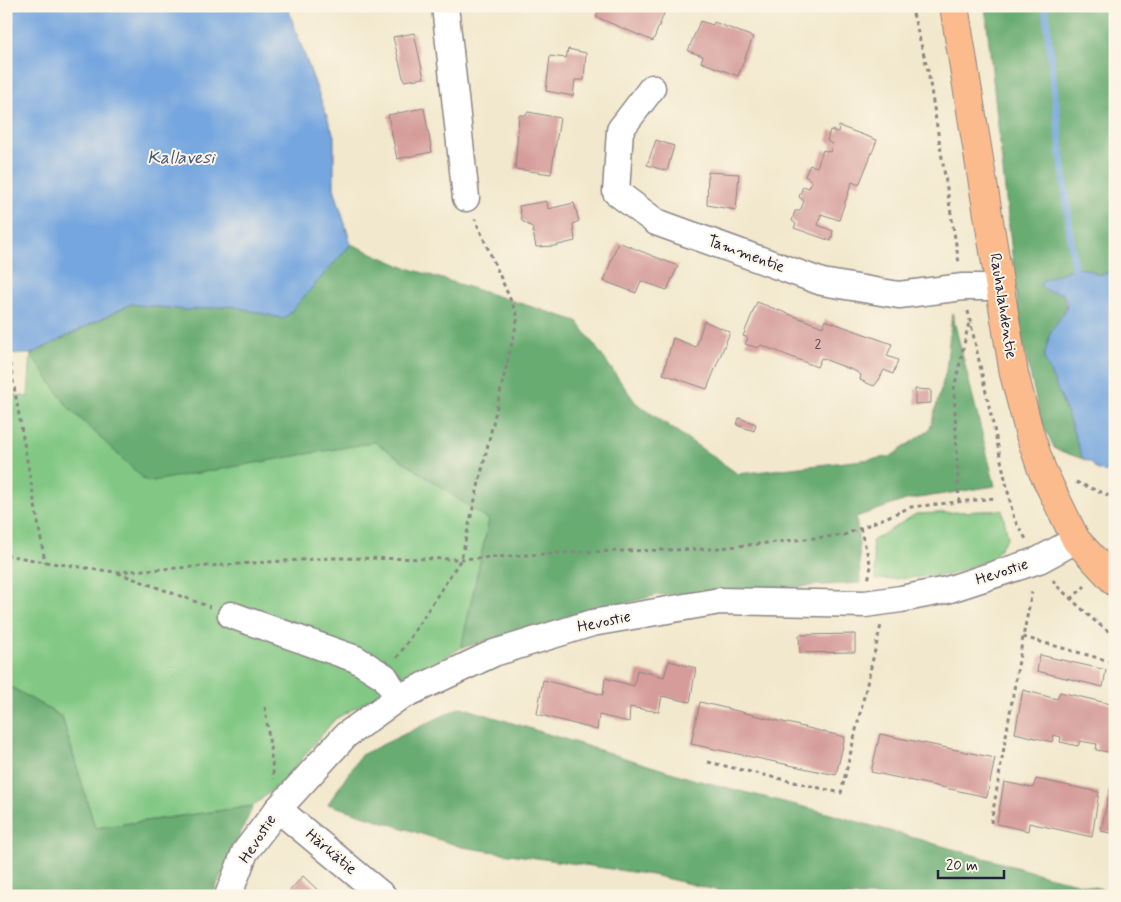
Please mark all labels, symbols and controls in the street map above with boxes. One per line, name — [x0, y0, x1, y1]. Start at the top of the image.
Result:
water label: Kallavesi — [147, 146, 217, 170]
street label: Tammentie — [704, 230, 788, 278]
street label: Rauhalahdentie — [984, 252, 1022, 360]
house number: 2 — [815, 335, 822, 353]
street label: Hevostie — [973, 554, 1031, 590]
street label: Hevostie — [575, 606, 633, 638]
street label: Hevostie — [234, 811, 282, 867]
street label: Härkätie — [301, 824, 361, 880]
scale bar — [938, 847, 1005, 879]
text: 20 m — [946, 856, 978, 876]

